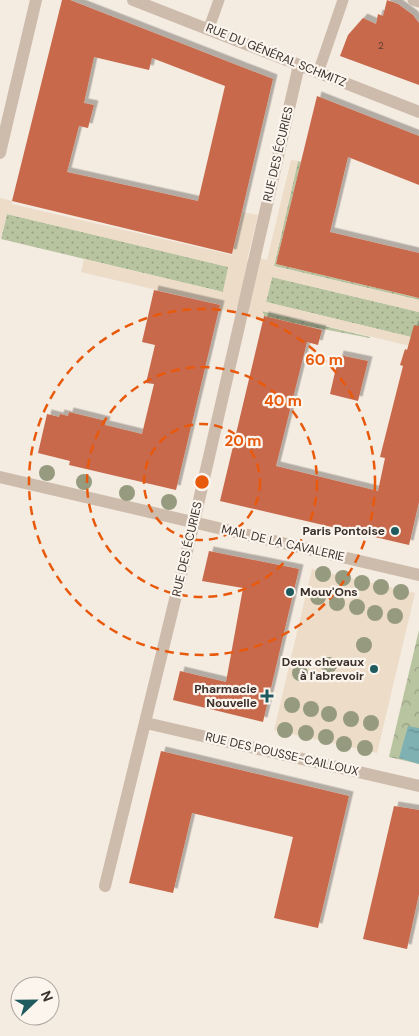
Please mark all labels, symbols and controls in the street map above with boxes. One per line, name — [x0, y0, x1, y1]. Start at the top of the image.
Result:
street label: RUE DU GÉNÉRAL SCHMITZ — [204, 20, 348, 90]
house number: 2 — [378, 39, 384, 52]
street label: RUE DES ÉCURIES — [259, 105, 297, 203]
text: 60 m — [305, 350, 343, 370]
text: 40 m — [264, 391, 302, 411]
text: 20 m — [225, 431, 261, 451]
centre of rings — [193, 473, 211, 491]
street label: RUE DES ÉCURIES — [168, 500, 206, 598]
street label: MAIL DE LA CAVALERIE — [220, 521, 346, 565]
place label: Paris Pontoise — [303, 523, 385, 539]
marker: Paris Pontoise — [389, 525, 401, 537]
place label: Mouv'Ons — [300, 584, 358, 600]
marker: Mouv'Ons — [284, 586, 296, 598]
place label: Deux chevaux à l'abrevoir — [282, 654, 364, 684]
marker: Deux chevaux à l'abrevoir — [368, 663, 380, 675]
place label: Pharmacie Nouvelle — [194, 681, 257, 711]
marker: Pharmacie Nouvelle — [261, 690, 273, 702]
street label: RUE DES POUSSE-CAILLOUX — [204, 729, 360, 779]
north arrow — [10, 976, 60, 1026]
text: N — [37, 988, 57, 1004]

